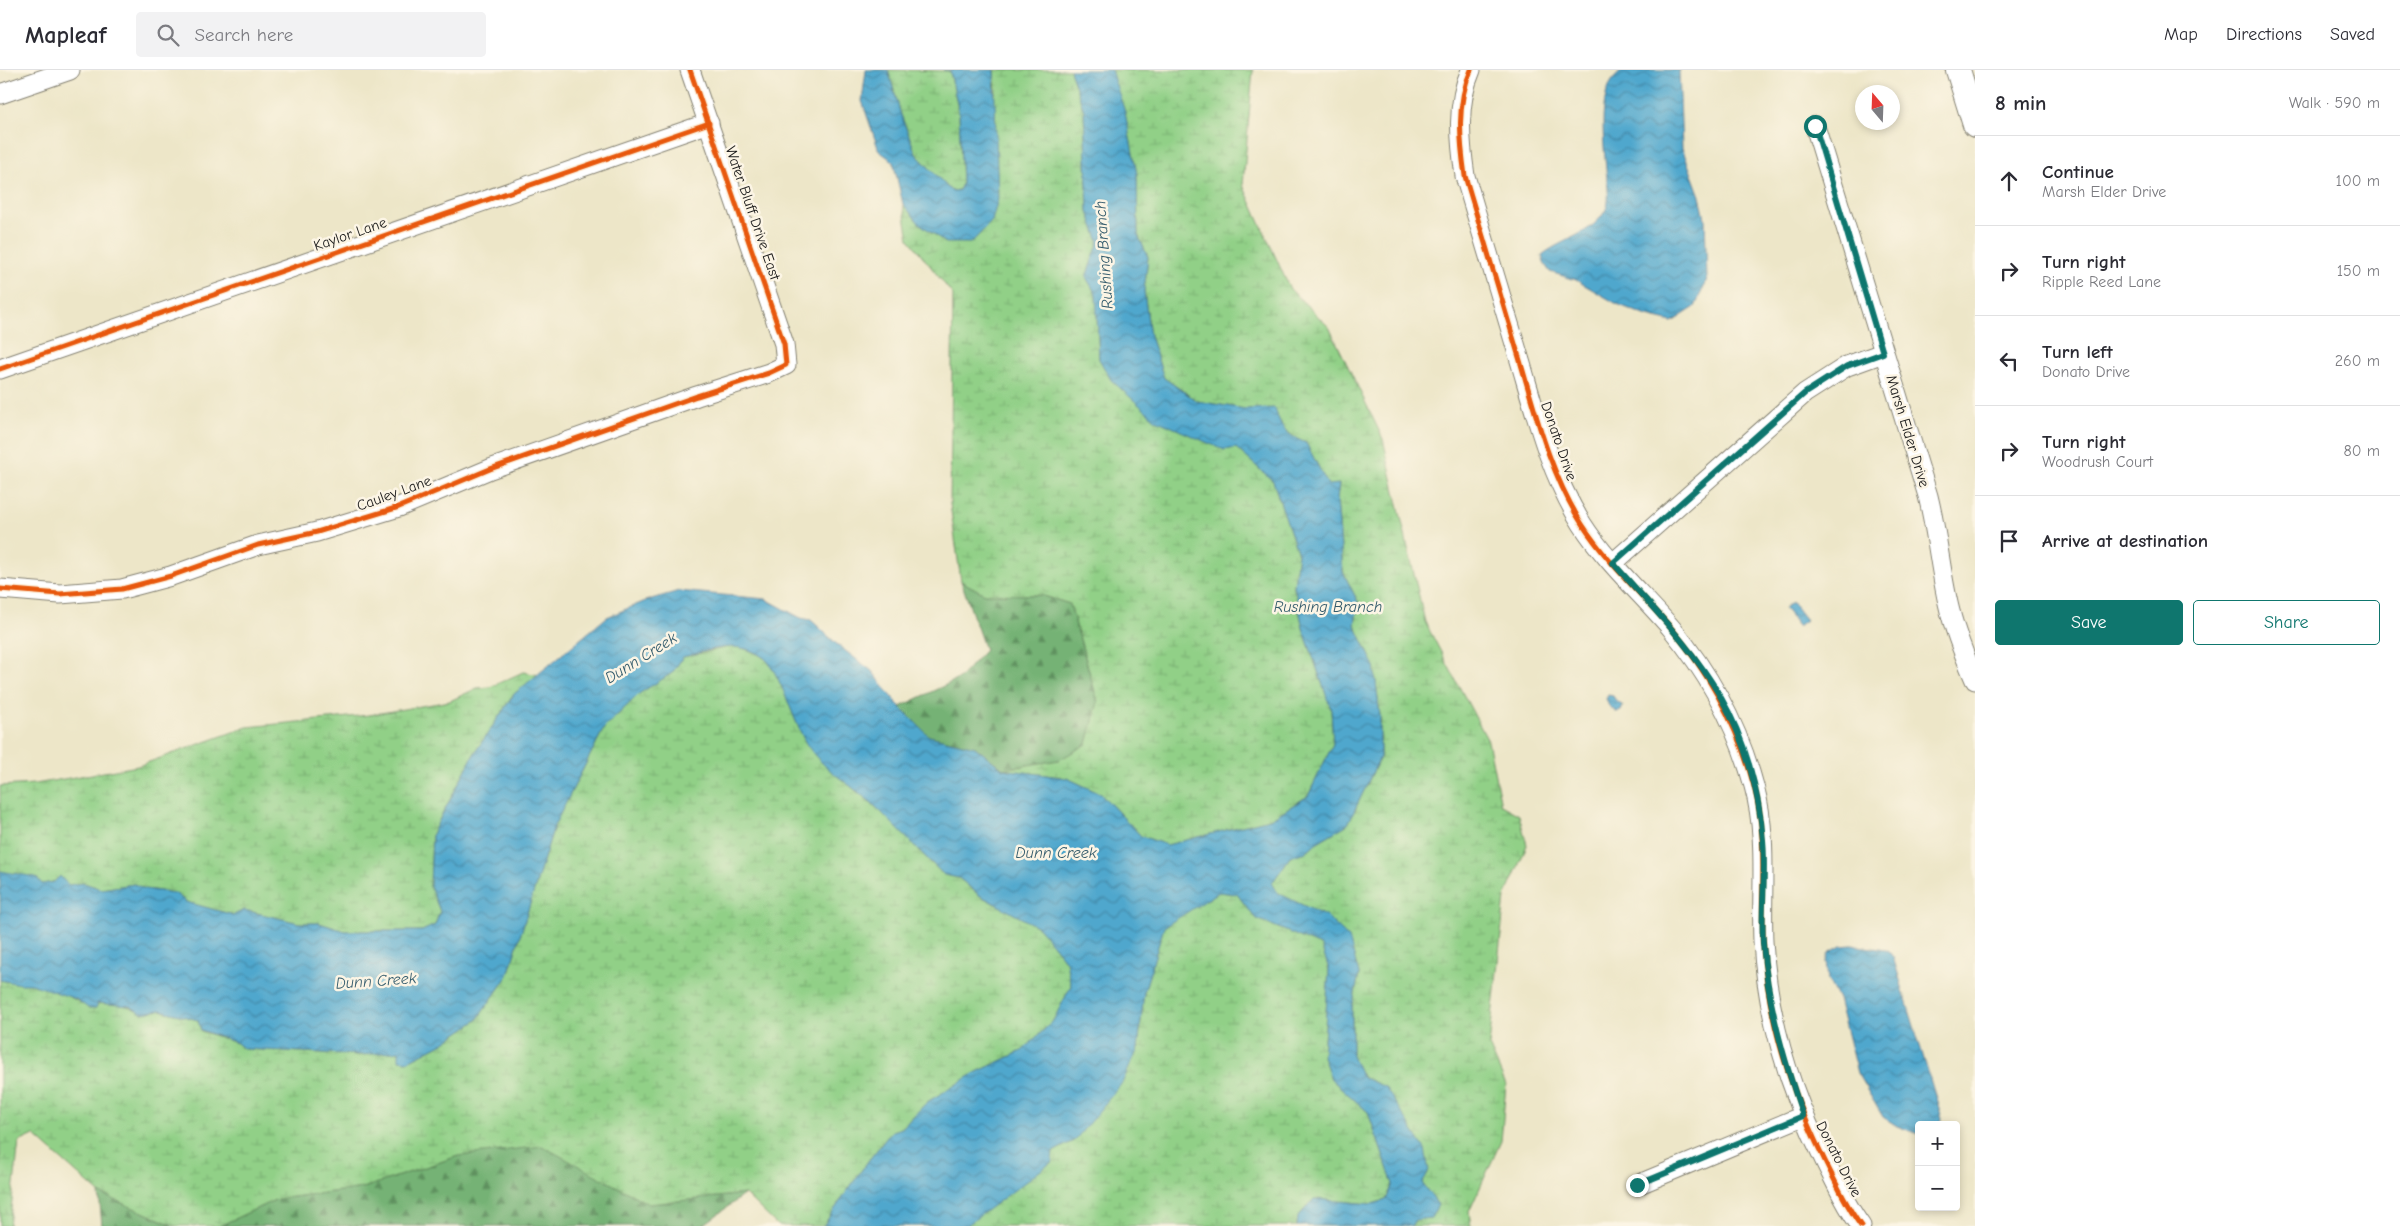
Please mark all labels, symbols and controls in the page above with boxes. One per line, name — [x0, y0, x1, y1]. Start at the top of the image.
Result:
search box — [136, 12, 486, 57]
text: Mapleaf — [25, 21, 106, 49]
icon: search — [154, 21, 182, 49]
text: Search here — [194, 24, 293, 46]
text: Map — [2164, 24, 2198, 45]
text: Directions — [2226, 24, 2302, 45]
text: Saved — [2330, 24, 2375, 45]
north arrow — [1855, 85, 1900, 130]
text: 8 min — [1995, 91, 2046, 115]
text: Walk · 590 m — [2289, 94, 2380, 112]
route start — [1804, 115, 1827, 138]
street label: Water Bluff Drive East — [722, 144, 785, 283]
text: Continue — [2042, 161, 2114, 183]
icon: ahead — [1995, 167, 2023, 195]
text: 100 m — [2336, 172, 2380, 190]
text: Marsh Elder Drive — [2042, 183, 2166, 201]
water label: Rushing Branch — [1091, 200, 1117, 310]
street label: Kaylor Lane — [311, 213, 389, 255]
text: Turn right — [2042, 251, 2126, 273]
icon: right — [1995, 257, 2023, 285]
text: 150 m — [2337, 262, 2380, 280]
text: Ripple Reed Lane — [2042, 273, 2161, 291]
text: Turn left — [2042, 341, 2113, 363]
icon: left — [1995, 347, 2023, 375]
text: 260 m — [2335, 352, 2380, 370]
text: Donato Drive — [2042, 363, 2130, 381]
street label: Marsh Elder Drive — [1882, 373, 1934, 490]
street label: Donato Drive — [1537, 399, 1581, 483]
text: Turn right — [2042, 431, 2126, 453]
icon: right — [1995, 437, 2023, 465]
text: 80 m — [2343, 442, 2380, 460]
text: Woodrush Court — [2042, 453, 2153, 471]
street label: Cauley Lane — [354, 471, 434, 515]
icon: arrive — [1995, 527, 2023, 555]
text: Arrive at destination — [2042, 530, 2208, 552]
water label: Rushing Branch — [1274, 598, 1382, 616]
button: Save — [1995, 600, 2183, 645]
button: Share — [2193, 600, 2380, 645]
water label: Dunn Creek — [602, 629, 680, 687]
water label: Dunn Creek — [1015, 844, 1097, 862]
water label: Dunn Creek — [335, 969, 417, 993]
street label: Donato Drive — [1812, 1118, 1866, 1200]
map controls — [1915, 1121, 1960, 1211]
button: + — [1915, 1121, 1960, 1166]
button: − — [1915, 1166, 1960, 1211]
route end — [1626, 1174, 1649, 1197]

